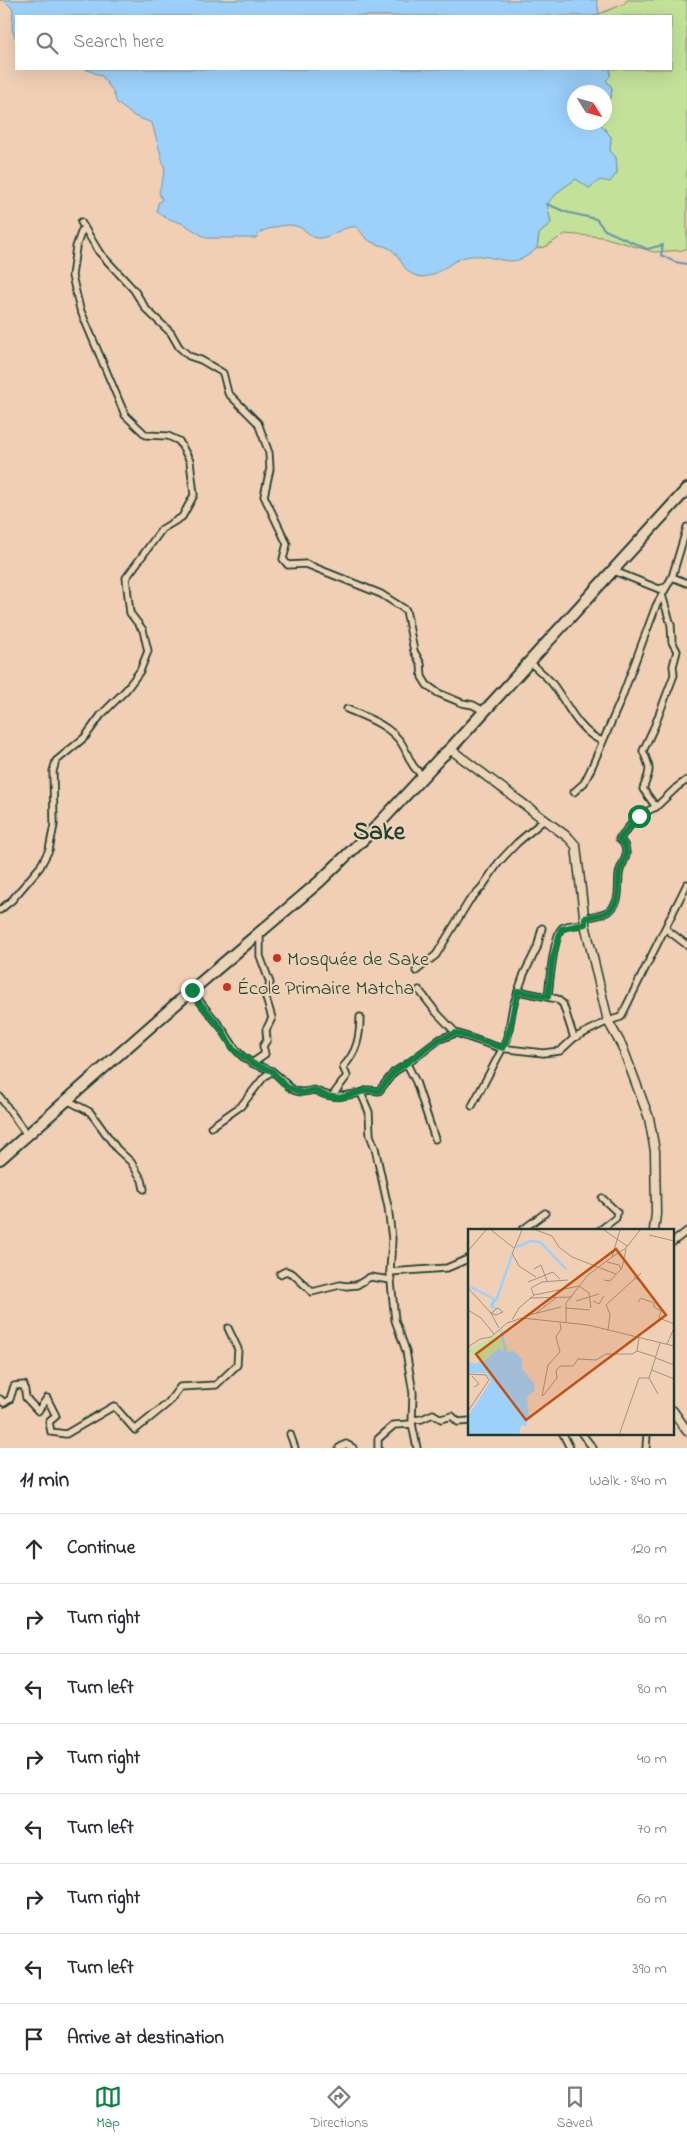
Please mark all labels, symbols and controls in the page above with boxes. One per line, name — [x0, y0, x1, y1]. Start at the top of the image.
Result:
search box — [15, 15, 672, 70]
icon: search — [33, 29, 61, 57]
text: Search here — [73, 29, 164, 56]
north arrow — [567, 85, 612, 130]
route start — [628, 805, 651, 828]
district label: Sake — [353, 815, 406, 851]
place label: Mosquée de Sake — [287, 946, 429, 975]
marker: Mosquée de Sake — [271, 952, 283, 964]
place label: École Primaire Matcha — [237, 975, 414, 1004]
route end — [181, 979, 204, 1002]
marker: École Primaire Matcha — [221, 981, 233, 993]
inset map — [468, 1229, 674, 1436]
text: 11 min — [20, 1466, 69, 1496]
text: Walk · 840 m — [589, 1469, 667, 1493]
icon: ahead — [20, 1535, 48, 1563]
text: Continue — [67, 1535, 135, 1562]
text: 120 m — [631, 1537, 667, 1561]
icon: right — [20, 1605, 48, 1633]
text: Turn right — [67, 1605, 140, 1632]
text: 80 m — [638, 1607, 667, 1631]
icon: left — [20, 1675, 48, 1703]
text: Turn left — [67, 1675, 134, 1702]
text: 80 m — [638, 1677, 667, 1701]
icon: right — [20, 1745, 48, 1773]
text: Turn right — [67, 1745, 140, 1772]
text: 40 m — [637, 1747, 667, 1771]
icon: left — [20, 1815, 48, 1843]
text: Turn left — [67, 1815, 134, 1842]
text: 70 m — [637, 1817, 667, 1841]
icon: right — [20, 1885, 48, 1913]
text: Turn right — [67, 1885, 140, 1912]
text: 60 m — [637, 1887, 667, 1911]
icon: left — [20, 1955, 48, 1983]
text: Turn left — [67, 1955, 134, 1982]
text: 390 m — [632, 1957, 667, 1981]
icon: arrive — [20, 2025, 48, 2053]
text: Arrive at destination — [67, 2025, 224, 2052]
tab: Map — [94, 2083, 122, 2134]
tab: Directions — [310, 2083, 368, 2134]
tab: Saved — [556, 2083, 593, 2134]

